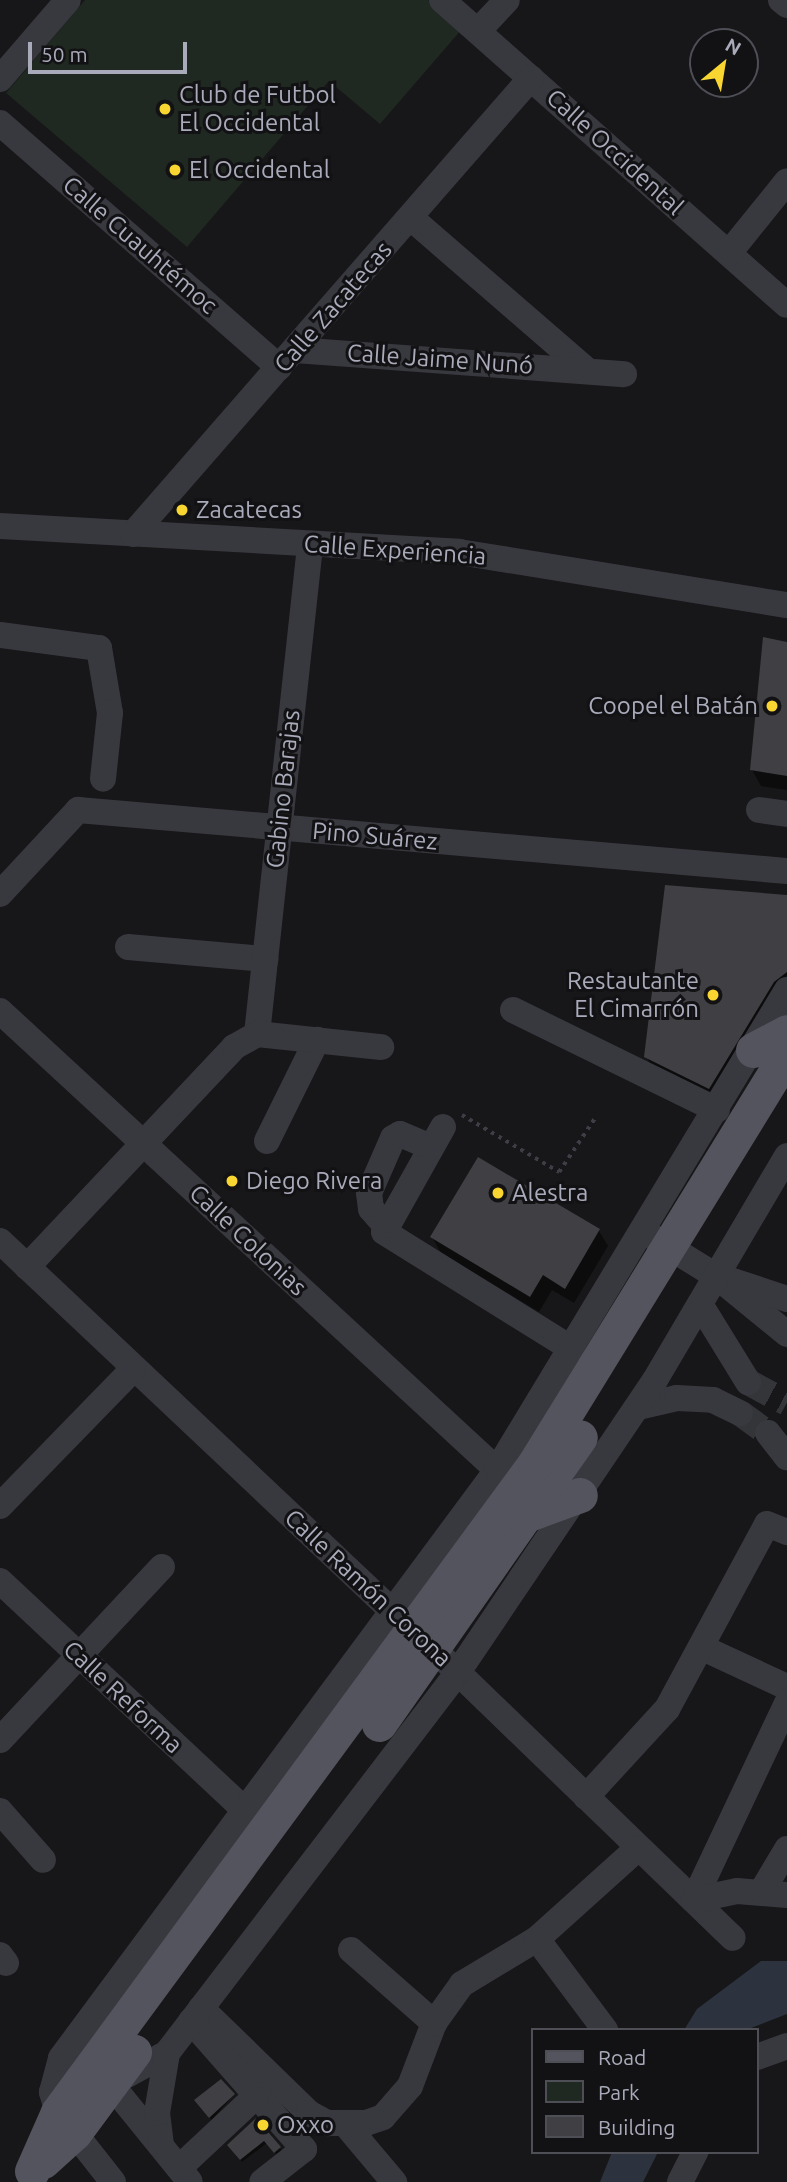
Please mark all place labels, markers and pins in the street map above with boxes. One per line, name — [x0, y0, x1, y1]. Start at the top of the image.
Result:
place label: Club de Futbol El Occidental — [179, 81, 336, 137]
marker: Club de Futbol El Occidental — [157, 101, 173, 117]
place label: El Occidental — [189, 156, 330, 184]
marker: El Occidental — [167, 162, 183, 178]
place label: Zacatecas — [196, 496, 302, 524]
marker: Zacatecas — [174, 502, 190, 518]
place label: Coopel el Batán — [588, 692, 758, 720]
marker: Coopel el Batán — [764, 698, 780, 714]
place label: Restautante El Cimarrón — [567, 967, 699, 1023]
marker: Restautante El Cimarrón — [705, 987, 721, 1003]
place label: Diego Rivera — [246, 1167, 382, 1195]
marker: Diego Rivera — [224, 1173, 240, 1189]
place label: Alestra — [512, 1179, 588, 1207]
marker: Alestra — [490, 1185, 506, 1201]
place label: Oxxo — [277, 2111, 334, 2139]
marker: Oxxo — [255, 2117, 271, 2133]

